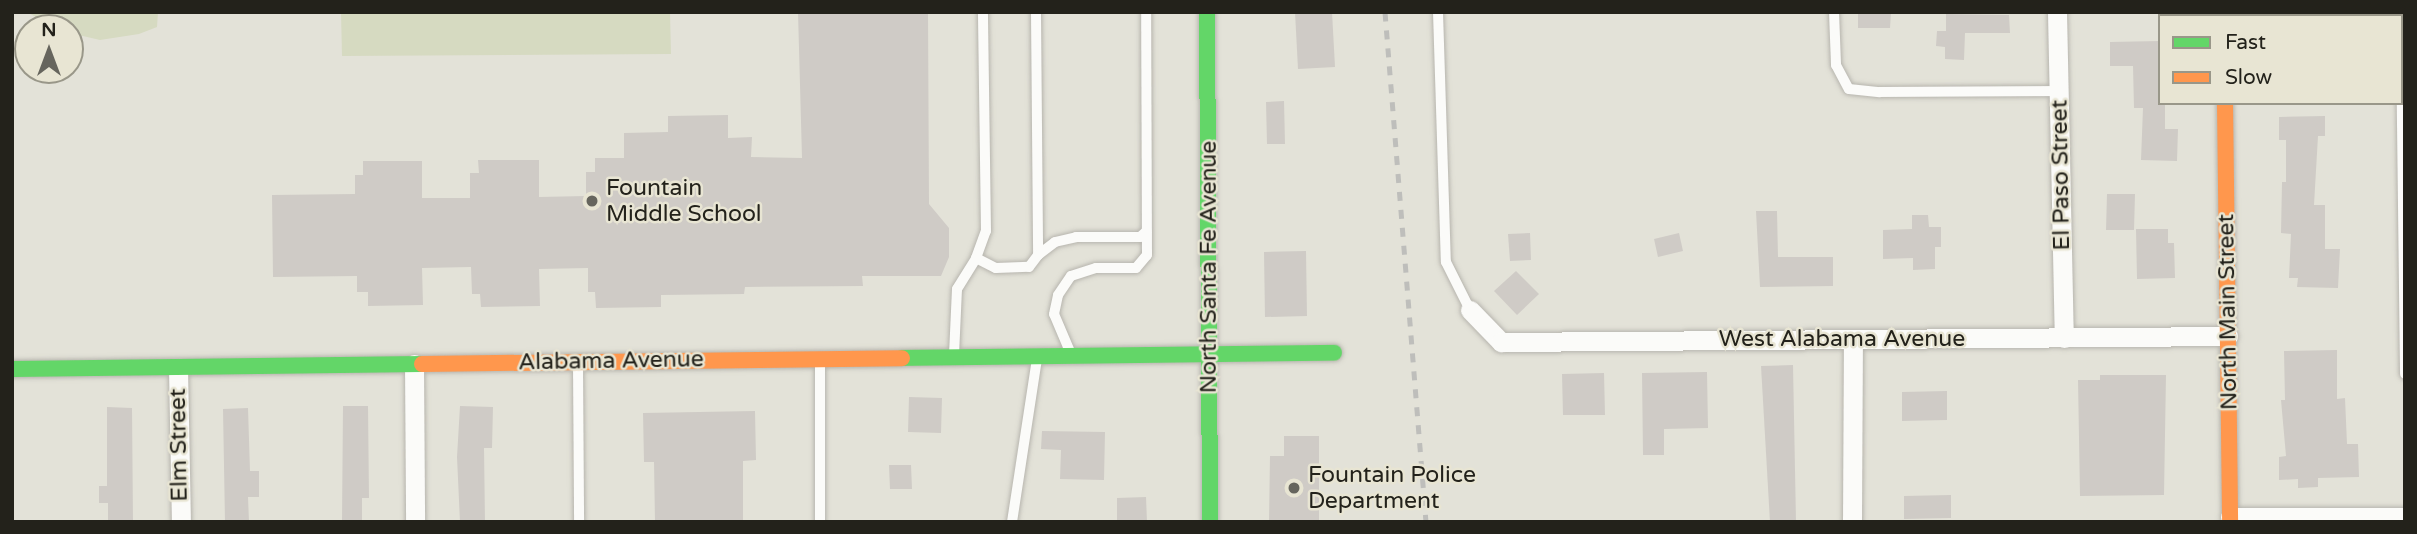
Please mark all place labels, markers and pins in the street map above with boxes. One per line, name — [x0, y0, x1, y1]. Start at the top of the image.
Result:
place label: Fountain Middle School — [606, 174, 762, 228]
marker: Fountain Middle School — [584, 193, 600, 209]
place label: Fountain Police Department — [1308, 461, 1476, 515]
marker: Fountain Police Department — [1286, 480, 1302, 496]

